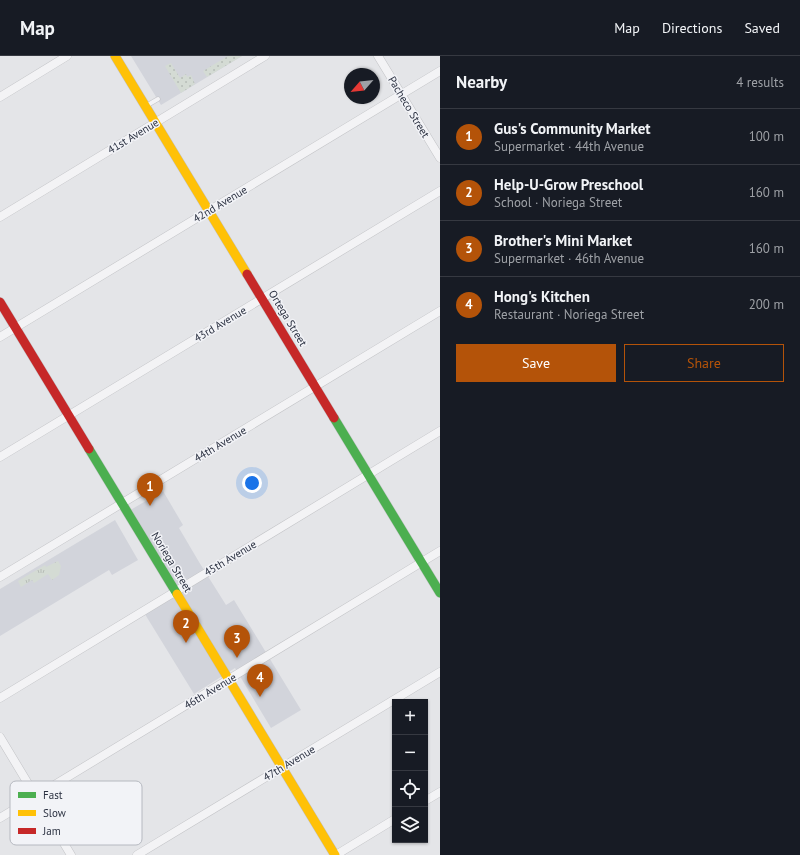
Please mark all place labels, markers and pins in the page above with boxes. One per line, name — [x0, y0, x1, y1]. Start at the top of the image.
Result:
pin: 1 — [137, 473, 163, 506]
pin: 2 — [173, 610, 199, 643]
pin: 3 — [224, 625, 250, 658]
pin: 4 — [247, 664, 273, 697]

